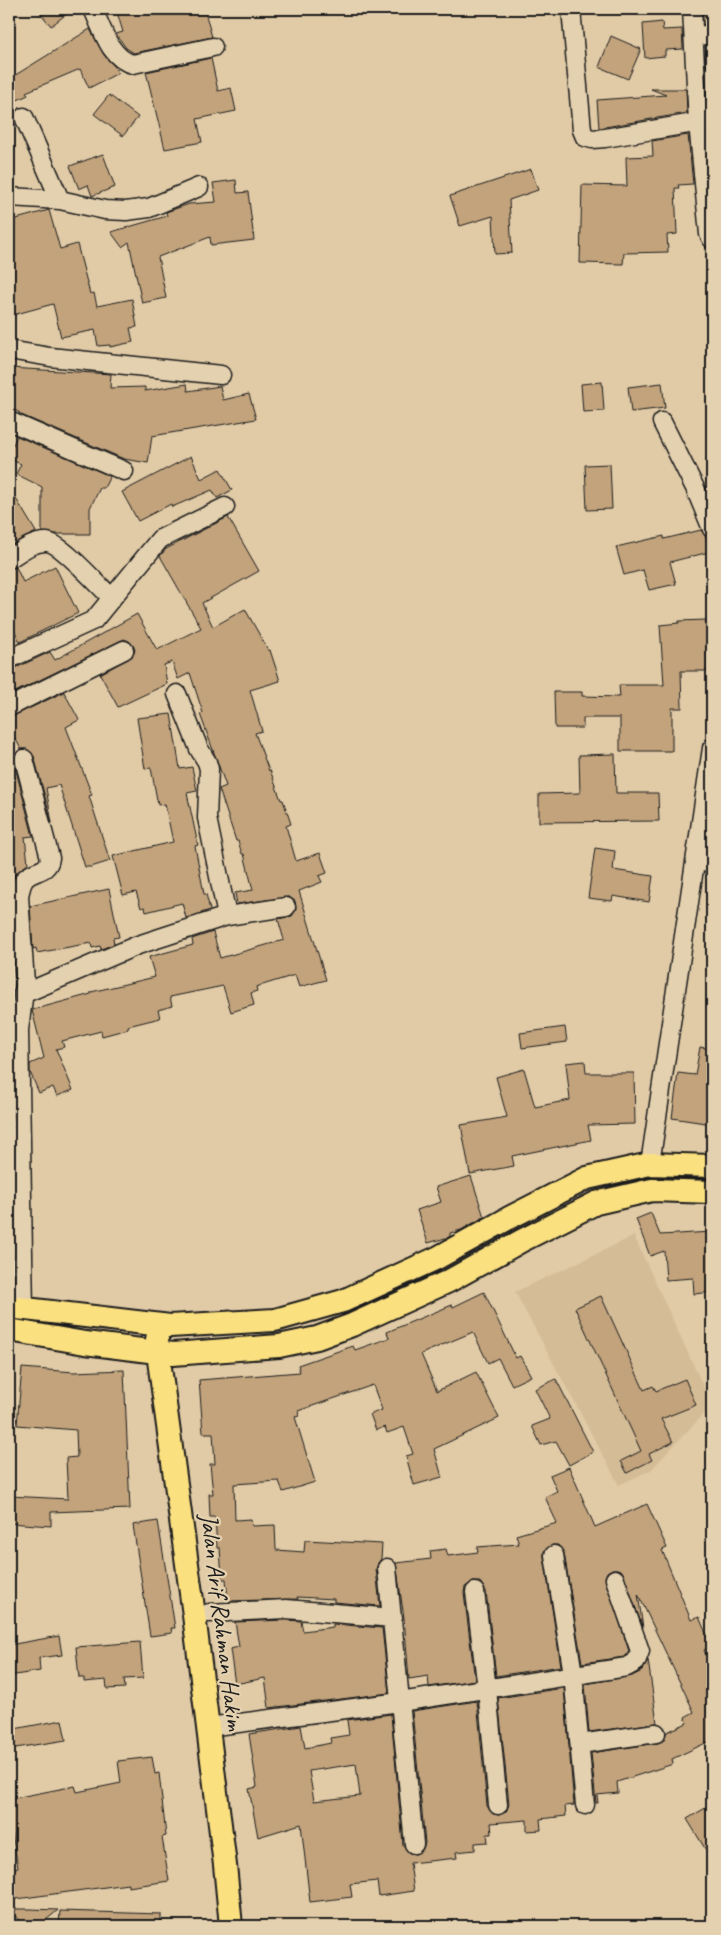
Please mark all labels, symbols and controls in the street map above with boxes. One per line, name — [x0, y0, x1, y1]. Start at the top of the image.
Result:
street label: Jalan Arif Rahman Hakim — [193, 1511, 251, 1733]

